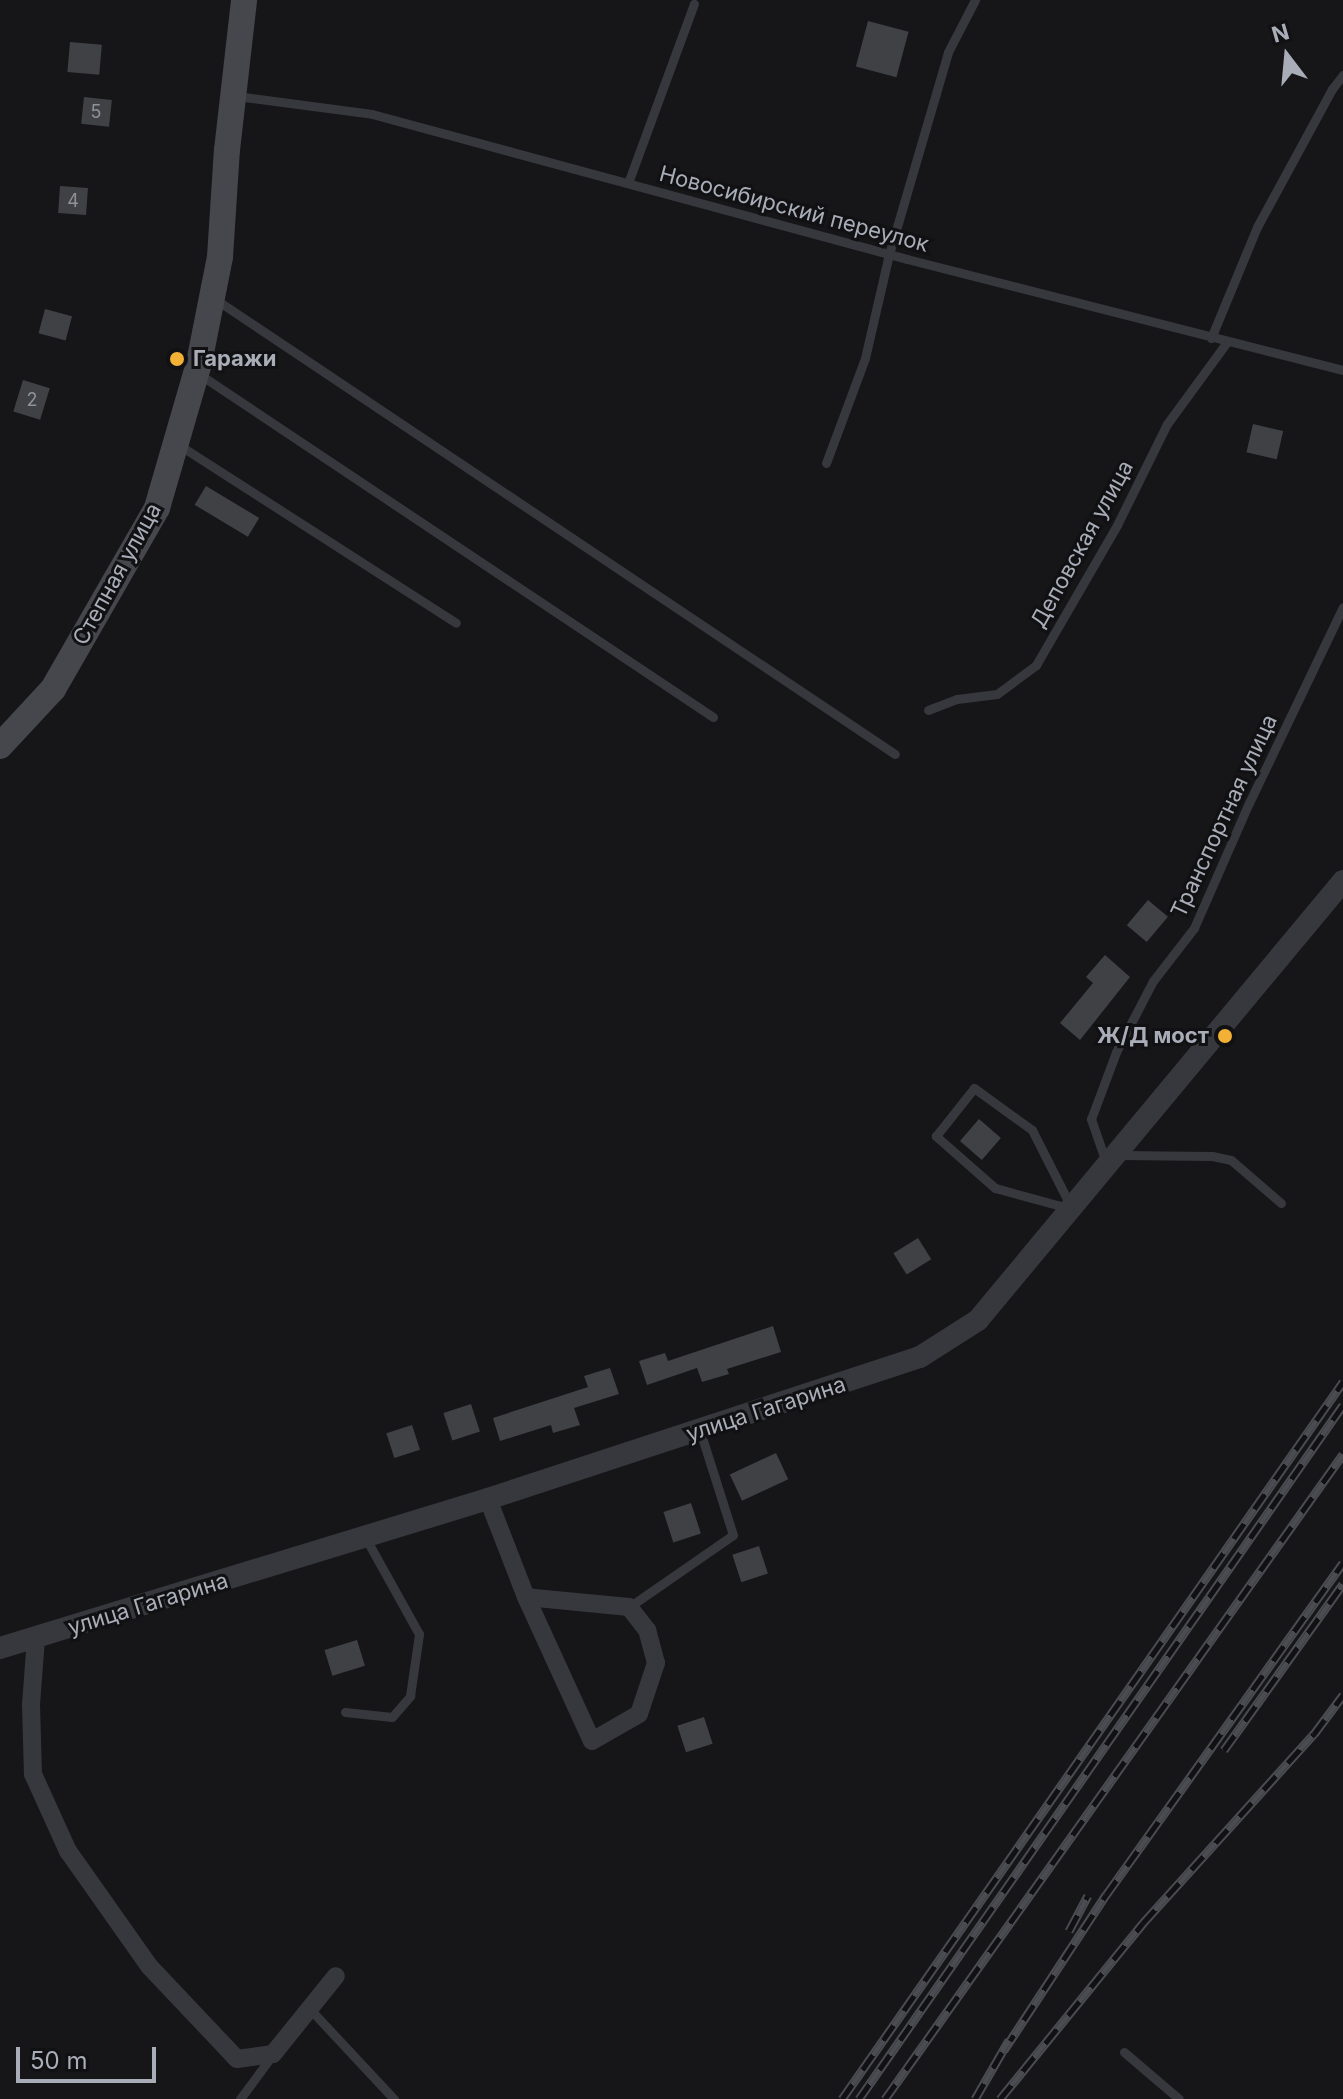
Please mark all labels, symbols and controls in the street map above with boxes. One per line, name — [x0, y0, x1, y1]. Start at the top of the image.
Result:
north arrow — [1247, 16, 1327, 96]
text: N — [1269, 18, 1292, 48]
house number: 5 — [91, 101, 101, 123]
street label: Новосибирский переулок — [656, 160, 932, 258]
house number: 4 — [67, 190, 79, 212]
place label: Гаражи — [193, 346, 277, 372]
marker: Гаражи — [168, 350, 186, 368]
house number: 2 — [27, 389, 37, 411]
street label: Деповская улица — [1025, 456, 1139, 632]
street label: Степная улица — [67, 499, 167, 649]
street label: Транспортная улица — [1165, 710, 1283, 922]
place label: Ж/Д мост — [1097, 1023, 1209, 1049]
marker: Ж/Д мост — [1216, 1027, 1234, 1045]
street label: улица Гагарина — [683, 1371, 849, 1447]
street label: улица Гагарина — [65, 1567, 231, 1641]
scale bar — [20, 2031, 160, 2081]
text: 50 m — [30, 2046, 88, 2075]

